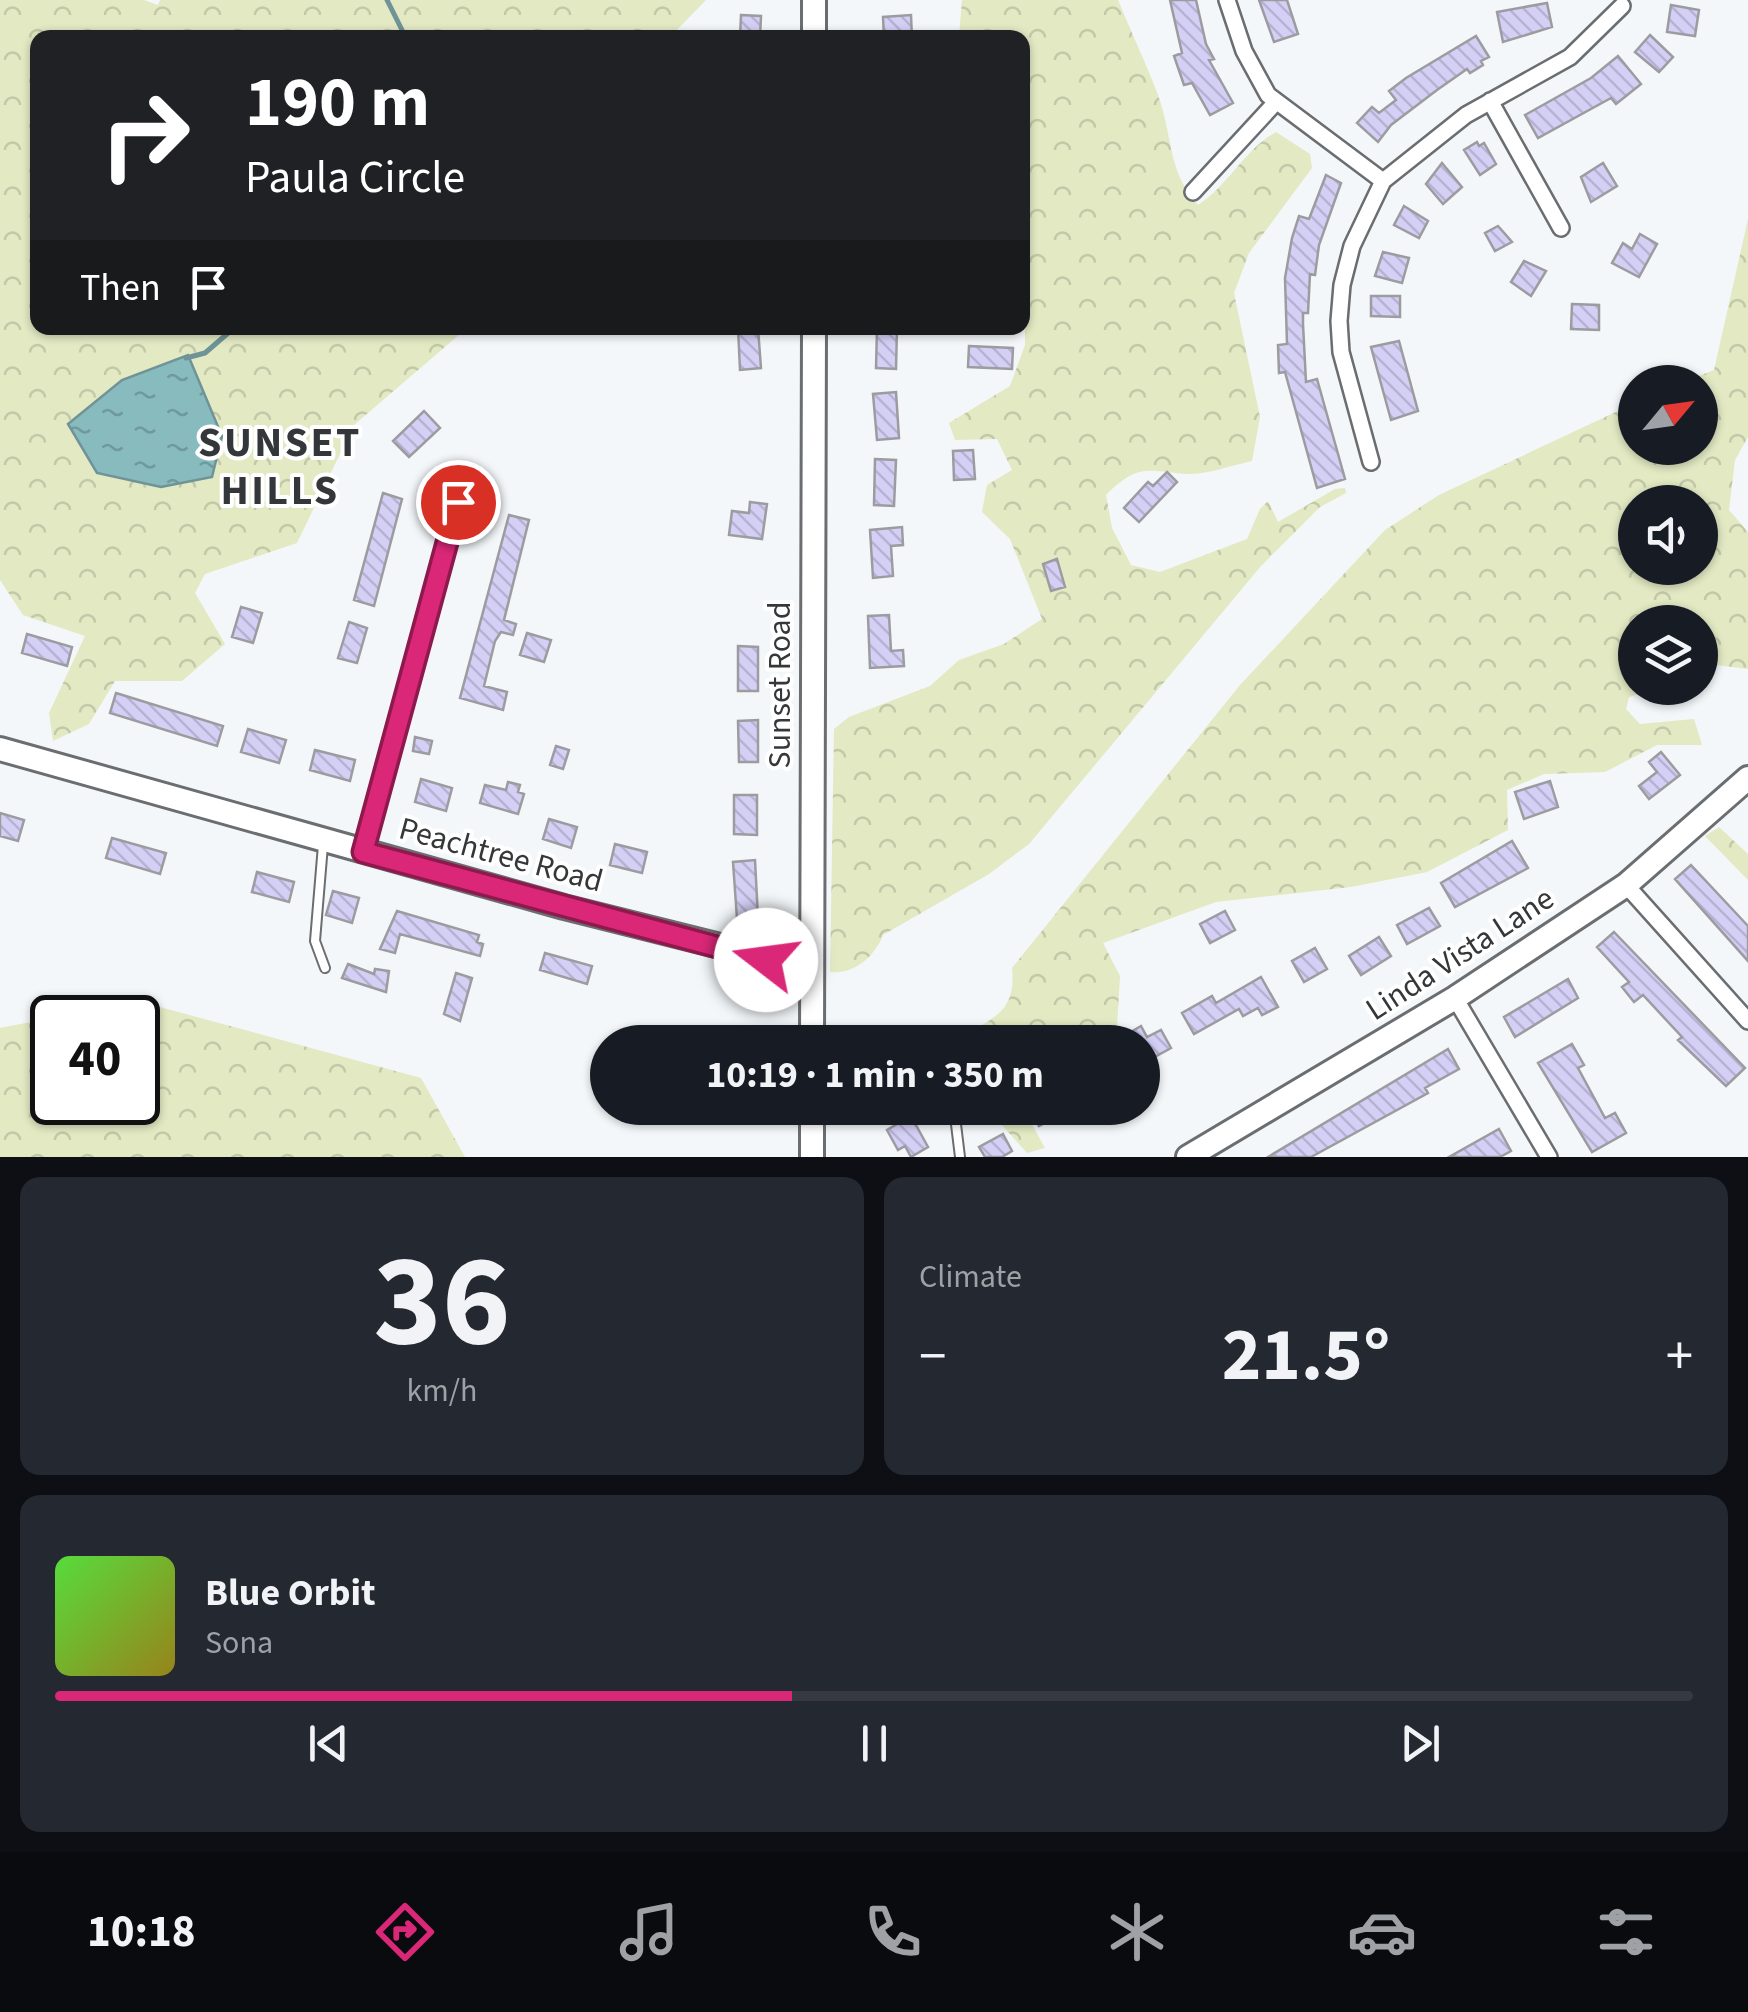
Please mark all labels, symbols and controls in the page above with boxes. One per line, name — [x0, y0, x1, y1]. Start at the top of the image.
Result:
text: 190 m — [245, 53, 430, 153]
icon: right — [80, 70, 210, 200]
text: Paula Circle — [245, 146, 465, 210]
icon: arrive — [181, 260, 236, 315]
text: Then — [80, 261, 161, 315]
north arrow — [1618, 365, 1718, 465]
map controls — [1618, 365, 1718, 705]
district label: SUNSET HILLS — [198, 413, 362, 521]
pin — [416, 460, 501, 545]
icon: arrive — [431, 475, 486, 530]
button: sound — [1618, 485, 1718, 585]
street label: Sunset Road — [757, 602, 803, 768]
button: layers — [1618, 605, 1718, 705]
street label: Peachtree Road — [394, 806, 608, 904]
street label: Linda Vista Lane — [1357, 876, 1563, 1032]
position arrow — [714, 908, 818, 1012]
speed limit sign: 40 — [30, 995, 160, 1125]
text: 10:19 · 1 min · 350 m — [706, 1048, 1044, 1102]
text: 36 — [373, 1210, 511, 1395]
text: Climate — [919, 1254, 1022, 1300]
text: 21.5° — [1222, 1302, 1390, 1409]
text: − — [919, 1318, 946, 1396]
text: + — [1666, 1318, 1693, 1396]
text: km/h — [407, 1368, 477, 1414]
text: Blue Orbit — [205, 1566, 376, 1620]
text: Sona — [205, 1620, 273, 1666]
icon: previous — [301, 1716, 356, 1771]
icon: pause — [847, 1716, 902, 1771]
icon: next — [1393, 1716, 1448, 1771]
icon: directions — [370, 1897, 440, 1967]
icon: music — [614, 1897, 684, 1967]
icon: phone — [858, 1897, 928, 1967]
icon: climate — [1102, 1897, 1172, 1967]
icon: car — [1347, 1897, 1417, 1967]
icon: filters — [1591, 1897, 1661, 1967]
text: 10:18 — [87, 1900, 196, 1964]

